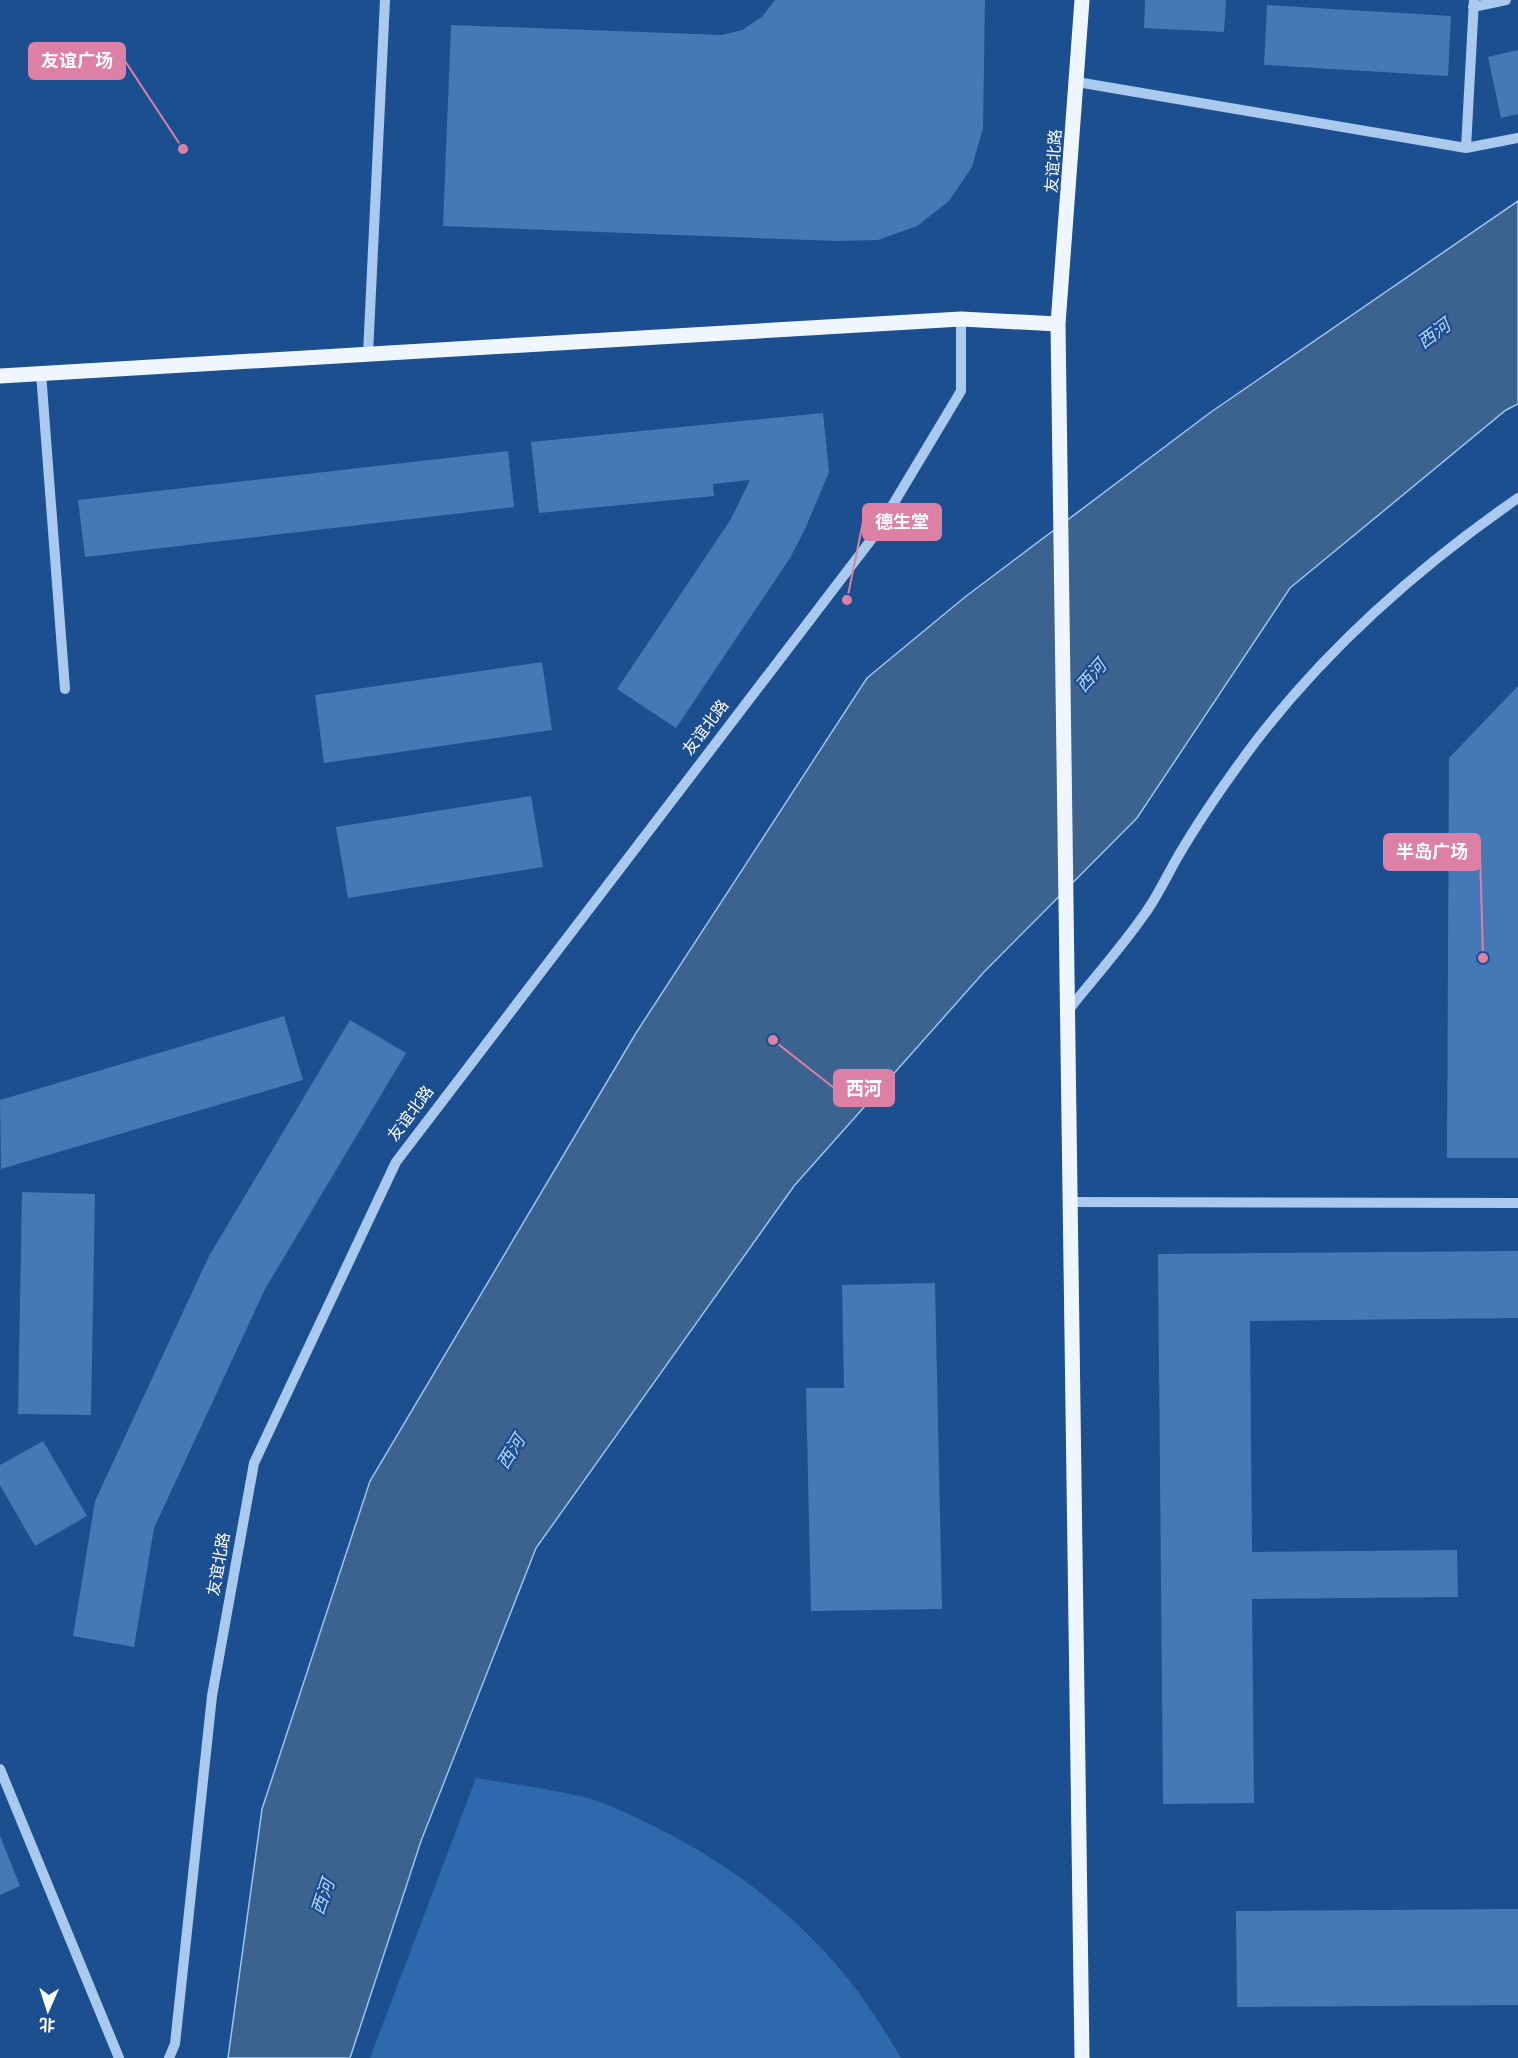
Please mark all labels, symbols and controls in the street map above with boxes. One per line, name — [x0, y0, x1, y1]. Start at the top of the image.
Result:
callout: 友谊广场 — [29, 43, 125, 79]
text: 友谊广场 — [41, 50, 113, 72]
street label: 友谊北路 — [1042, 128, 1065, 194]
water label: 西河 — [1413, 313, 1457, 354]
callout: 德生堂 — [863, 504, 941, 540]
text: 德生堂 — [875, 511, 929, 533]
water label: 西河 — [1071, 653, 1113, 697]
street label: 友谊北路 — [679, 696, 732, 759]
callout: 半岛广场 — [1384, 834, 1480, 870]
text: 半岛广场 — [1396, 841, 1468, 863]
callout: 西河 — [834, 1070, 894, 1106]
text: 西河 — [846, 1078, 882, 1100]
street label: 友谊北路 — [384, 1082, 437, 1145]
water label: 西河 — [492, 1428, 531, 1473]
street label: 友谊北路 — [204, 1531, 233, 1597]
water label: 西河 — [307, 1874, 340, 1918]
north arrow — [18, 1980, 78, 2040]
text: 北 — [39, 2015, 56, 2034]

